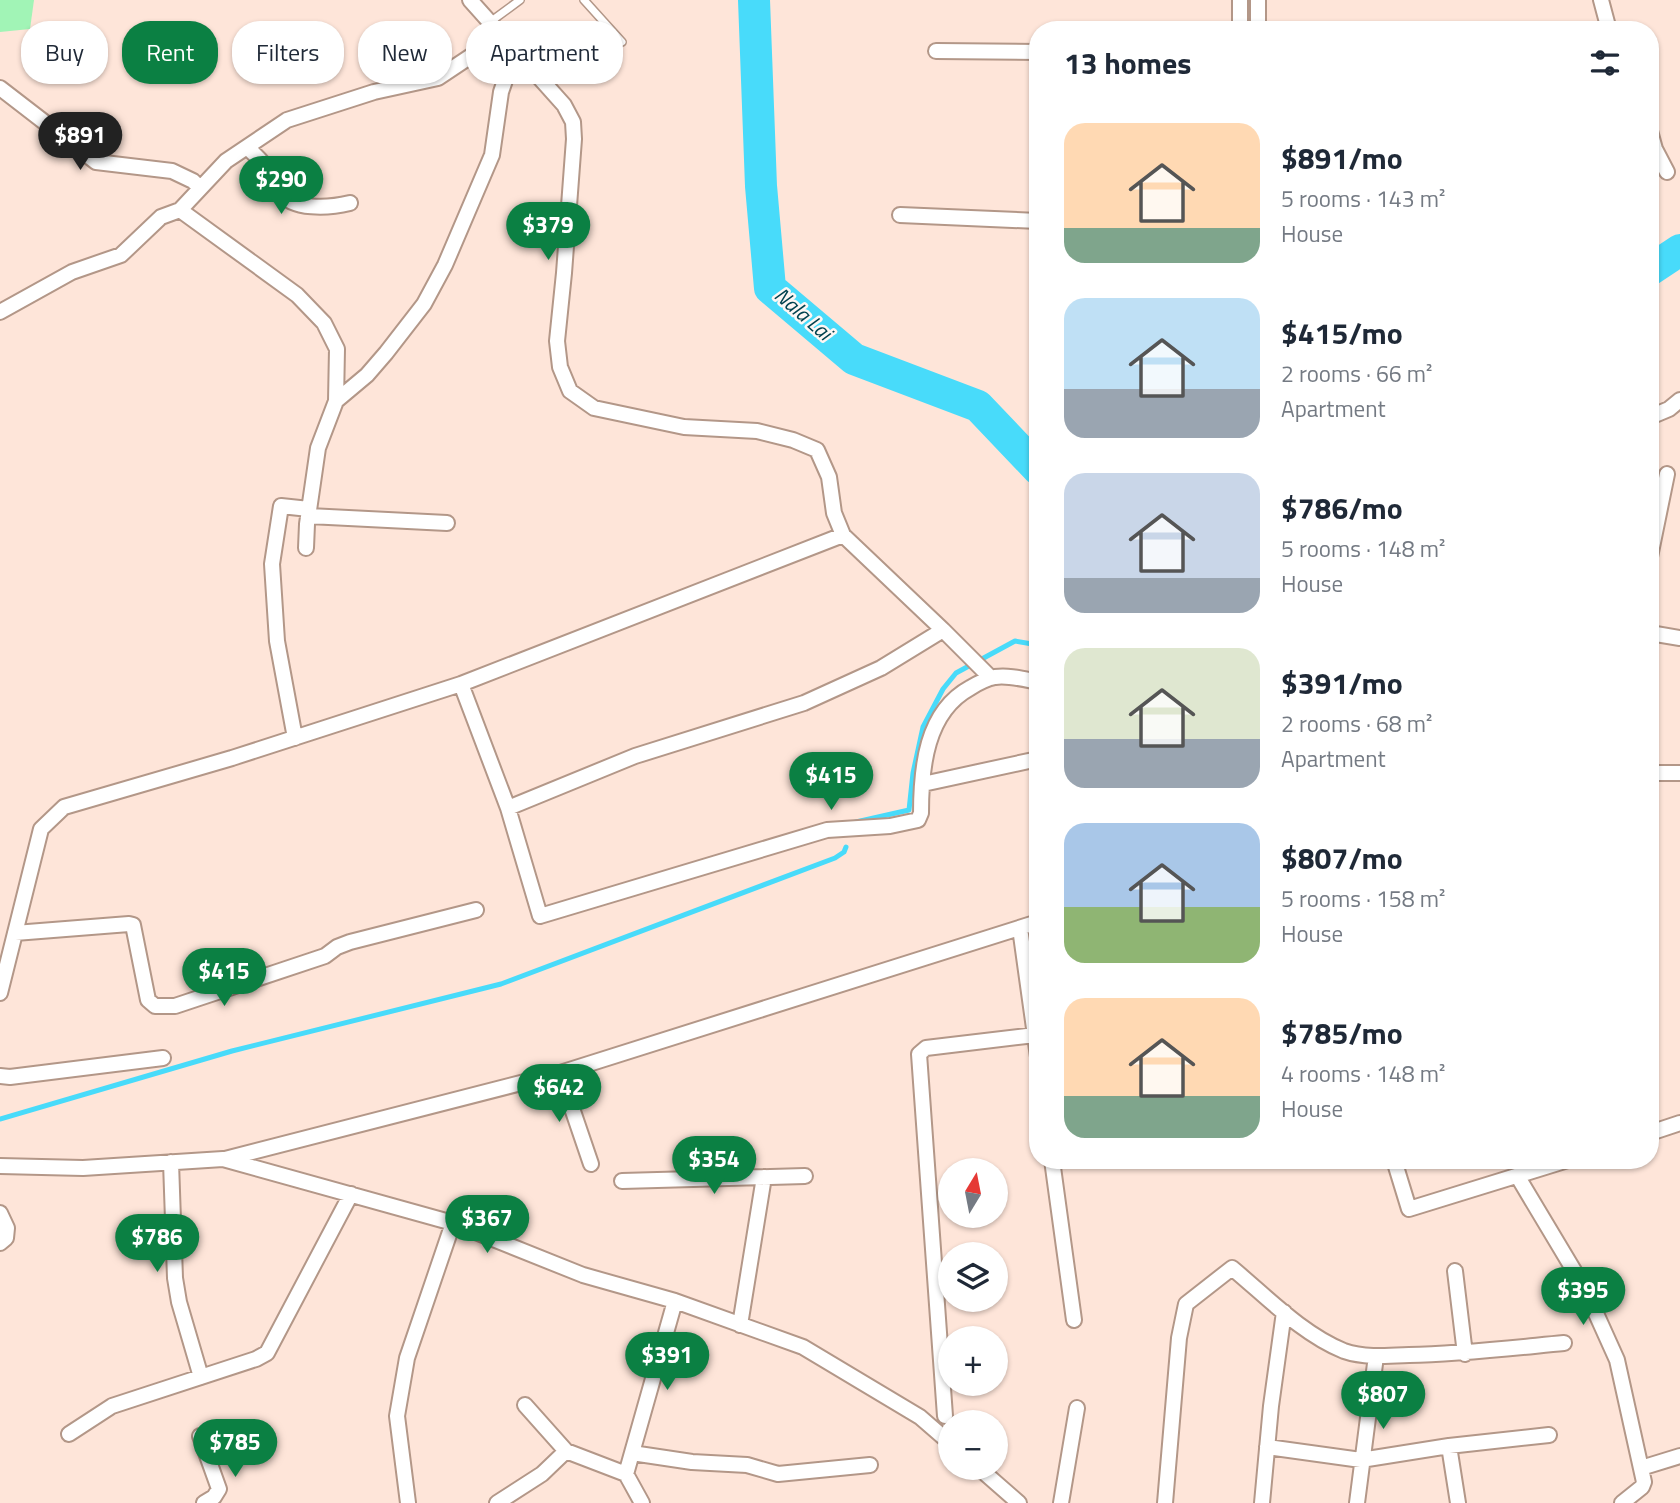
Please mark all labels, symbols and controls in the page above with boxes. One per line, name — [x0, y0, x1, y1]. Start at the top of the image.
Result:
chip: Buy — [21, 21, 108, 84]
chip: Rent — [122, 21, 218, 84]
chip: Filters — [232, 21, 344, 84]
chip: New — [358, 21, 452, 84]
chip: Apartment — [466, 21, 623, 84]
text: 13 homes — [1064, 40, 1191, 86]
icon: filters — [1586, 44, 1624, 82]
pin: $891 — [39, 113, 121, 172]
text: $891 — [54, 117, 106, 152]
text: $891/mo — [1281, 135, 1403, 181]
icon: home — [1120, 151, 1204, 235]
pin: $290 — [240, 156, 322, 216]
text: $290 — [255, 161, 307, 196]
text: 5 rooms · 143 m² — [1281, 181, 1445, 216]
pin: $379 — [507, 202, 589, 262]
text: $379 — [522, 207, 574, 242]
text: House — [1281, 216, 1343, 251]
water label: Nala Lai — [768, 279, 841, 349]
text: $415/mo — [1281, 310, 1403, 356]
icon: home — [1120, 326, 1204, 410]
text: 2 rooms · 66 m² — [1281, 356, 1432, 391]
text: Apartment — [1281, 391, 1386, 426]
text: $786/mo — [1281, 485, 1403, 531]
icon: home — [1120, 501, 1204, 585]
text: 5 rooms · 148 m² — [1281, 531, 1445, 566]
text: House — [1281, 566, 1343, 601]
text: $391/mo — [1281, 660, 1403, 706]
icon: home — [1120, 676, 1204, 760]
text: 2 rooms · 68 m² — [1281, 706, 1432, 741]
text: Apartment — [1281, 741, 1386, 776]
pin: $415 — [790, 752, 872, 812]
text: $415 — [805, 757, 857, 792]
text: $807/mo — [1281, 835, 1403, 881]
icon: home — [1120, 851, 1204, 935]
text: 5 rooms · 158 m² — [1281, 881, 1445, 916]
text: House — [1281, 916, 1343, 951]
pin: $415 — [183, 948, 265, 1008]
text: $415 — [198, 953, 250, 988]
text: $785/mo — [1281, 1010, 1403, 1056]
icon: home — [1120, 1026, 1204, 1110]
text: 4 rooms · 148 m² — [1281, 1056, 1445, 1091]
pin: $642 — [518, 1064, 600, 1124]
text: $642 — [533, 1069, 585, 1104]
text: House — [1281, 1091, 1343, 1126]
pin: $354 — [673, 1136, 755, 1196]
text: $354 — [688, 1141, 740, 1176]
north arrow — [938, 1158, 1008, 1228]
map controls — [938, 1158, 1008, 1480]
pin: $367 — [446, 1196, 528, 1255]
text: $367 — [461, 1200, 513, 1235]
pin: $786 — [116, 1214, 198, 1274]
text: $786 — [131, 1219, 183, 1254]
button: layers — [938, 1242, 1008, 1312]
pin: $395 — [1542, 1268, 1624, 1327]
text: $395 — [1557, 1272, 1609, 1307]
button: + — [938, 1326, 1008, 1396]
pin: $391 — [626, 1332, 708, 1392]
text: $391 — [641, 1337, 693, 1372]
pin: $807 — [1342, 1372, 1424, 1431]
text: $807 — [1357, 1376, 1409, 1411]
button: − — [938, 1410, 1008, 1480]
pin: $785 — [194, 1420, 276, 1479]
text: $785 — [209, 1424, 261, 1459]

